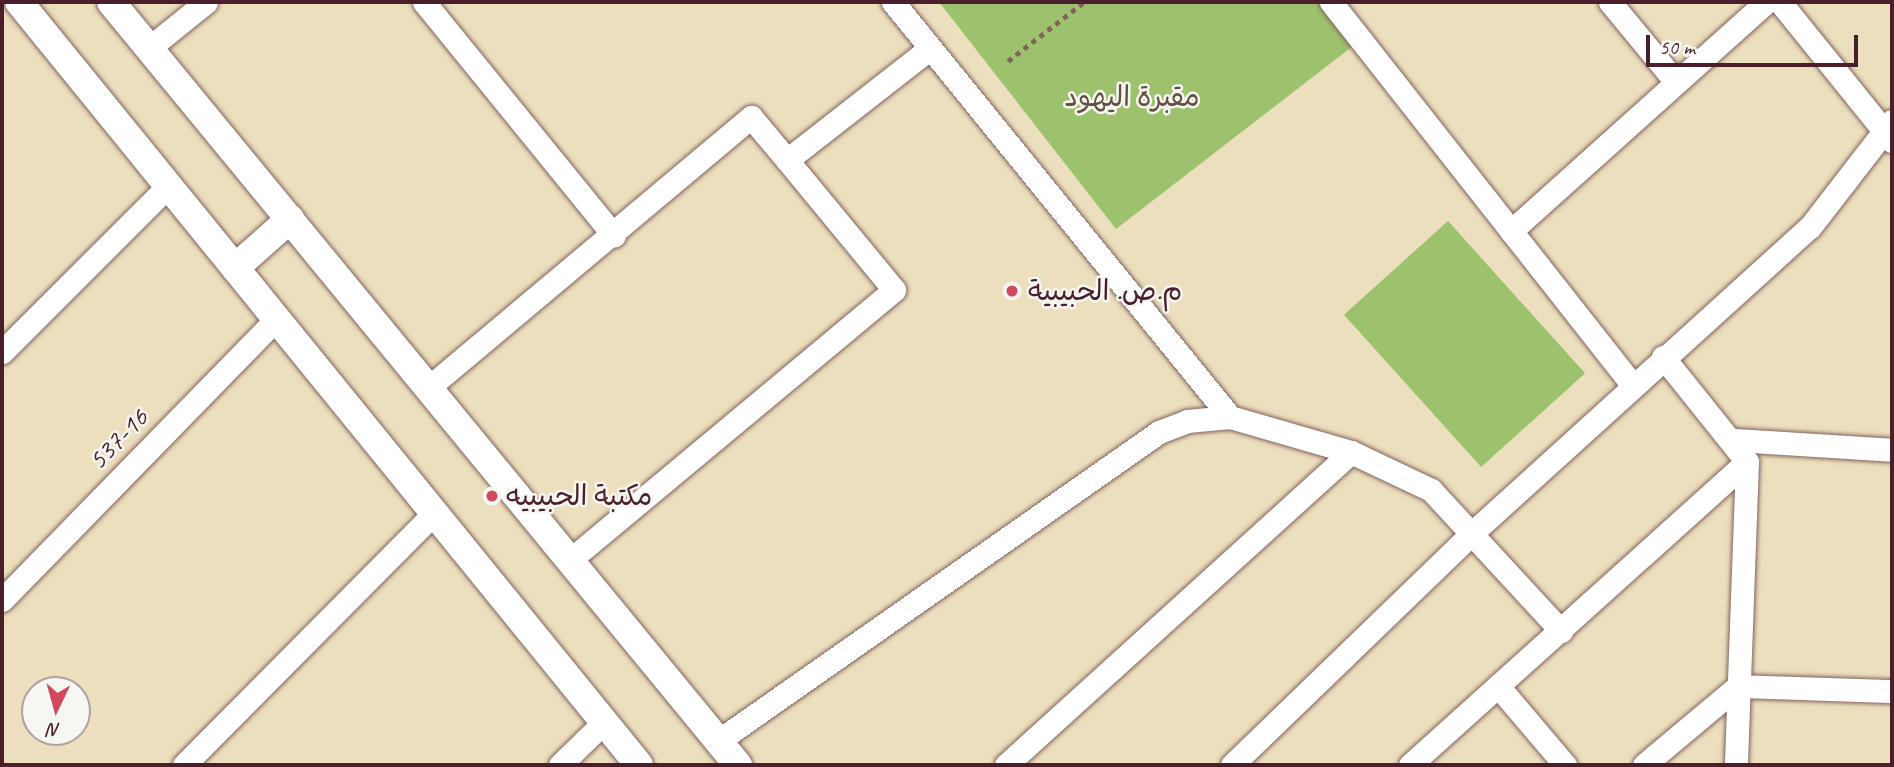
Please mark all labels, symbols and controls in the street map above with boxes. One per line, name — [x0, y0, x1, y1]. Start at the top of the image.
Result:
scale bar — [1649, 21, 1861, 65]
text: 50 m — [1659, 34, 1695, 60]
park label: مقبرة اليهود — [1064, 80, 1200, 114]
place label: م.ص. الحبيبية — [1028, 274, 1182, 308]
marker: م.ص. الحبيبية — [1002, 281, 1022, 301]
street label: 537-16 — [81, 401, 155, 477]
place label: مكتبة الحبيبيه — [506, 479, 652, 513]
marker: مكتبة الحبيبيه — [484, 488, 500, 504]
north arrow — [21, 676, 91, 746]
text: N — [47, 717, 61, 742]

